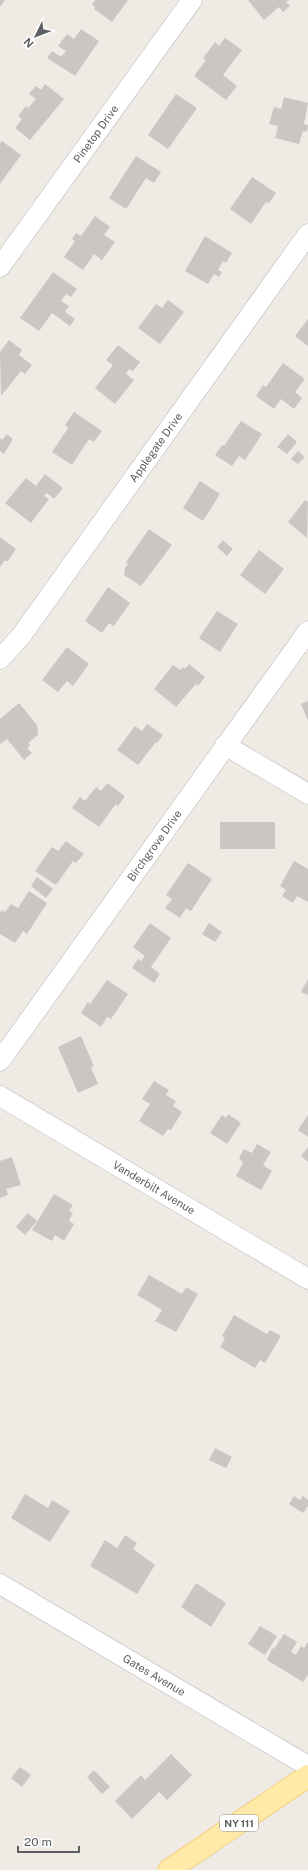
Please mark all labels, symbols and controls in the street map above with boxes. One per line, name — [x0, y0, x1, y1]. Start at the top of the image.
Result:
north arrow — [16, 16, 56, 56]
text: N — [21, 36, 36, 50]
street label: Pinetop Drive — [71, 103, 120, 165]
street label: Applegate Drive — [127, 410, 184, 484]
street label: Birchgrove Drive — [125, 808, 184, 883]
street label: Vanderbilt Avenue — [111, 1158, 197, 1216]
street label: Gates Avenue — [121, 1652, 187, 1698]
road number: NY 111 — [220, 1815, 258, 1831]
scale bar — [18, 1828, 79, 1854]
text: 20 m — [24, 1835, 52, 1849]

